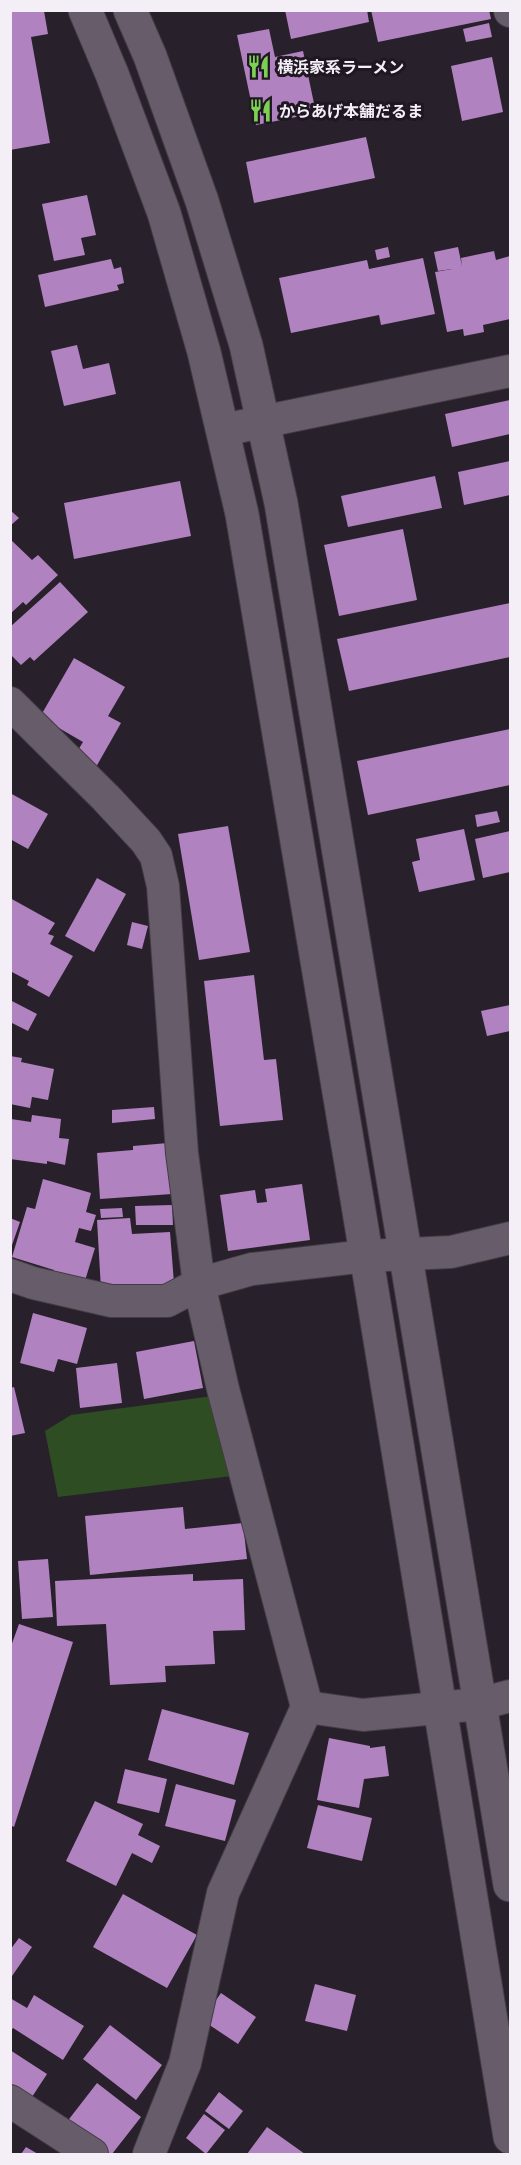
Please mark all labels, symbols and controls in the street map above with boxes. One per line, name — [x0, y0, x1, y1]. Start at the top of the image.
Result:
restaurant icon: 横浜家系ラーメン — [246, 54, 272, 80]
place label: 横浜家系ラーメン — [277, 56, 404, 78]
restaurant icon: からあげ本舗だるま — [248, 98, 274, 124]
place label: からあげ本舗だるま — [279, 100, 423, 122]

